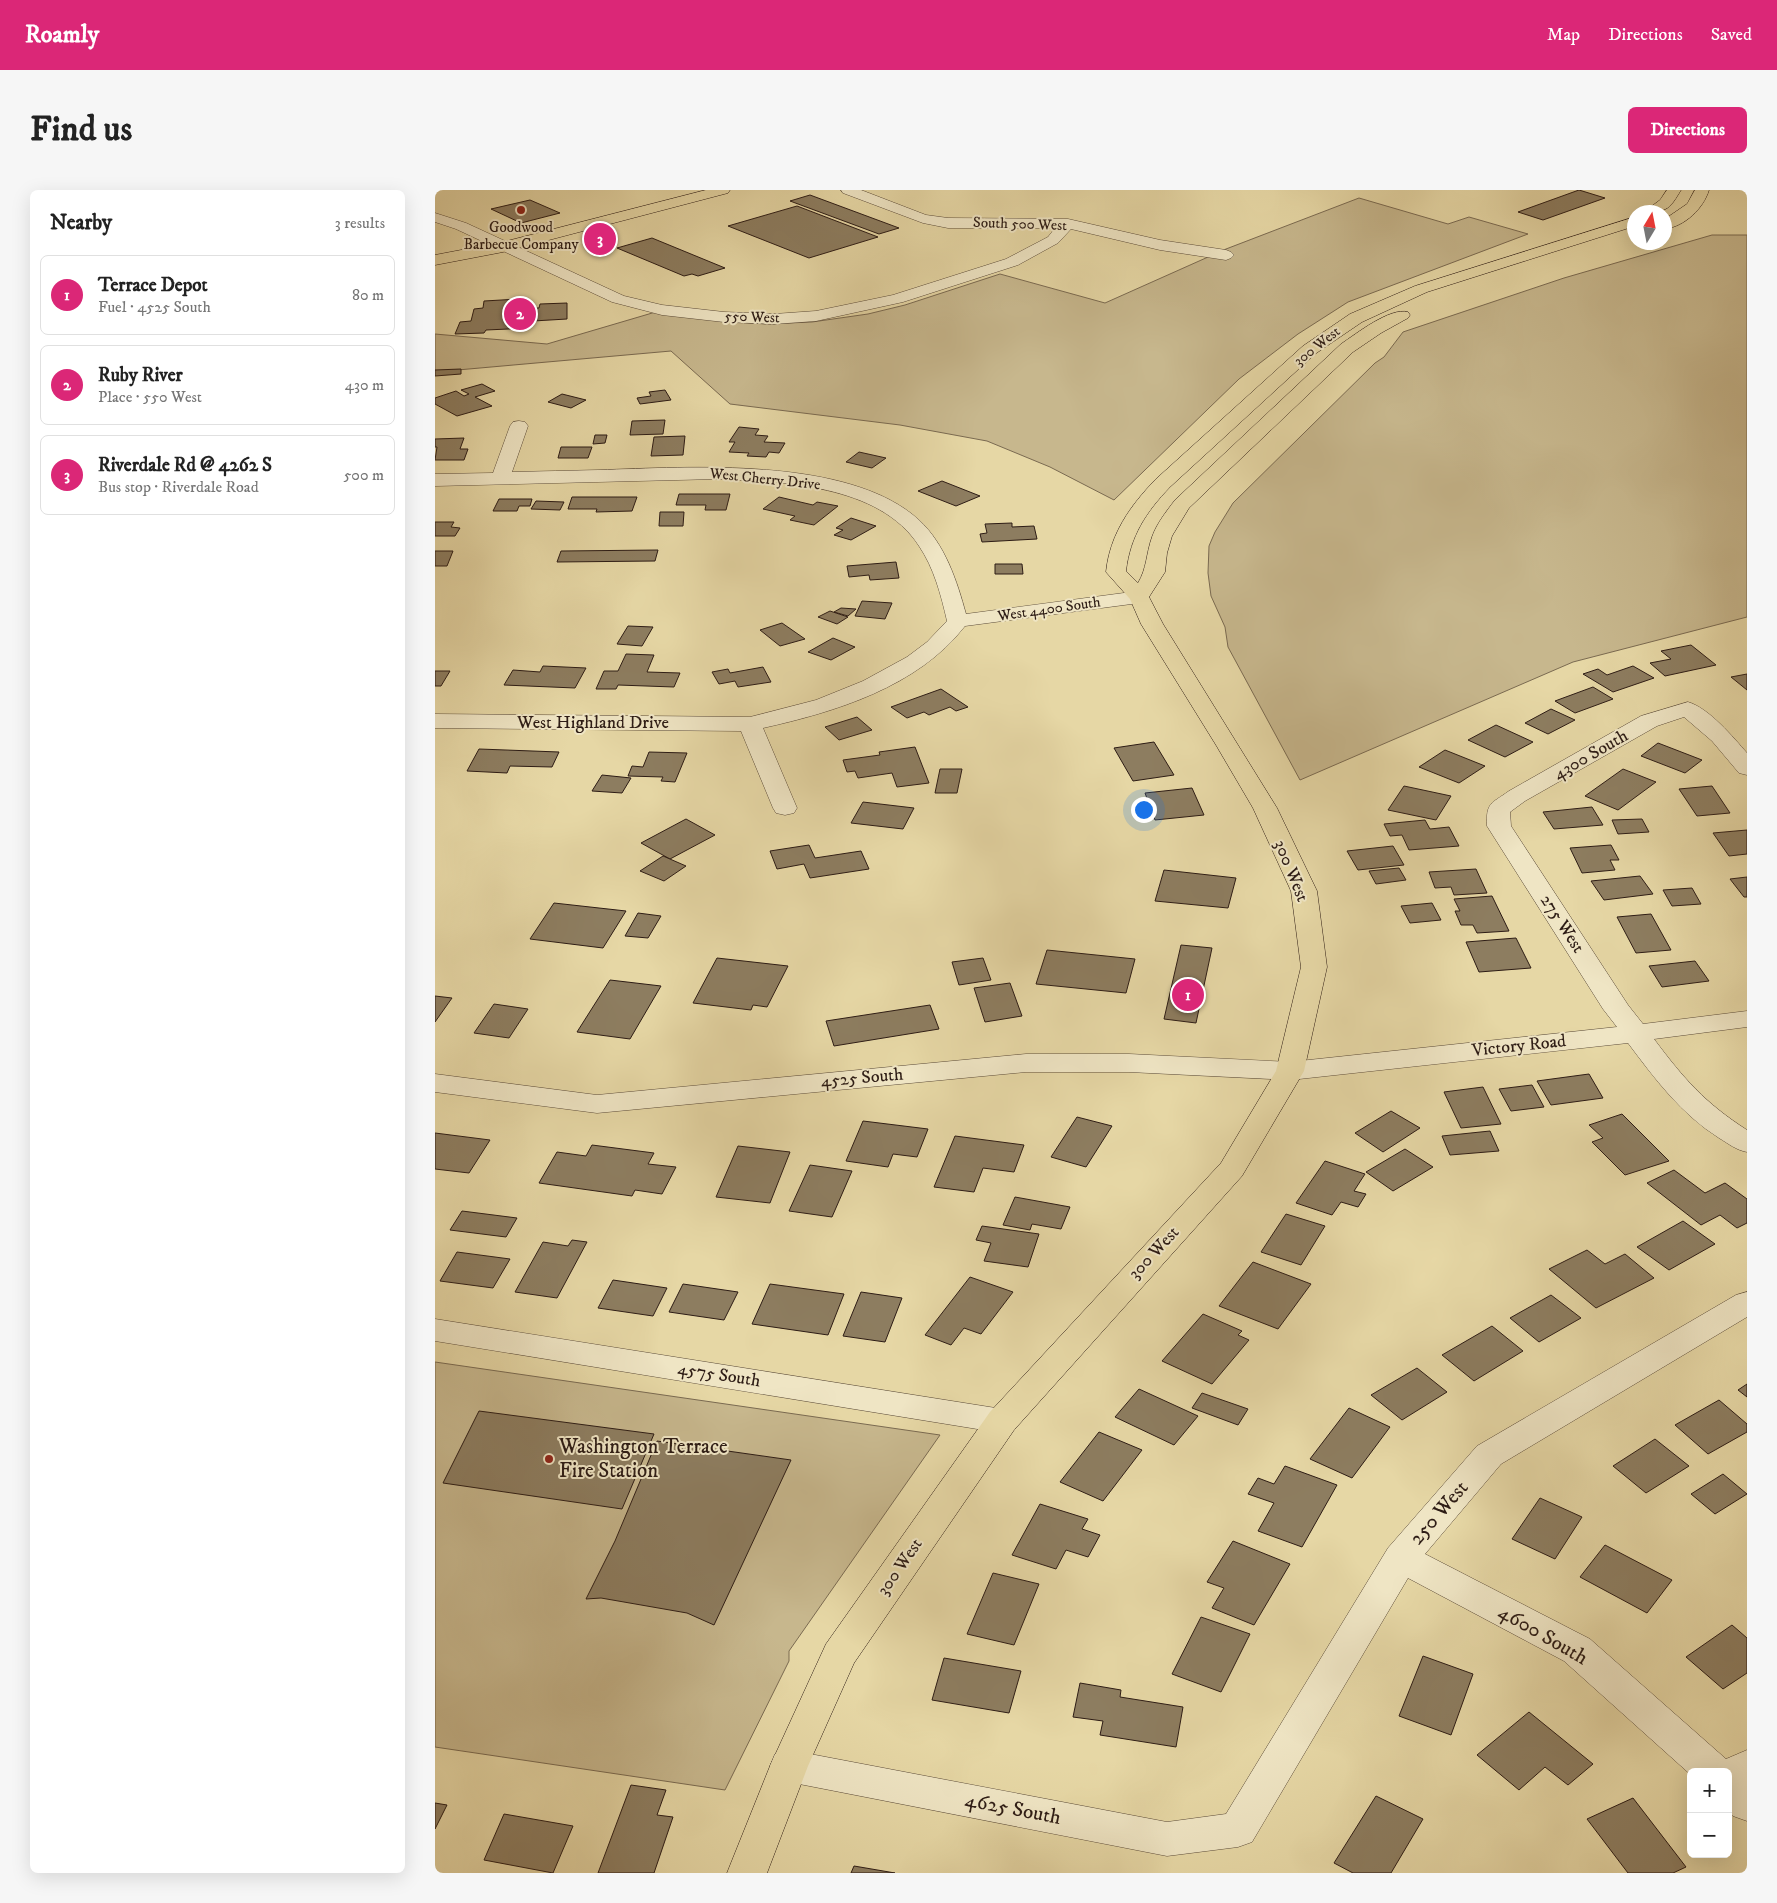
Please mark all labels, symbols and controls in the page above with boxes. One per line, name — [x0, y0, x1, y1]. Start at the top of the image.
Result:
text: Roamly — [25, 20, 99, 50]
text: Map — [1547, 24, 1580, 46]
text: Directions — [1608, 24, 1683, 46]
text: Saved — [1711, 24, 1752, 46]
button: Directions — [1628, 107, 1747, 153]
text: Find us — [30, 108, 132, 152]
marker: Goodwood Barbecue Company — [515, 204, 527, 216]
north arrow — [1627, 205, 1672, 250]
text: Nearby — [50, 210, 112, 236]
text: 3 results — [335, 213, 385, 233]
street label: South 500 West — [973, 213, 1068, 235]
place label: Goodwood Barbecue Company — [463, 218, 579, 254]
pin: 3 — [584, 220, 616, 258]
text: Terrace Depot — [98, 274, 208, 297]
text: 1 — [64, 285, 70, 305]
text: 80 m — [352, 285, 384, 305]
pin: 2 — [504, 295, 536, 333]
text: Fuel · 4525 South — [98, 297, 211, 317]
street label: 550 West — [724, 307, 780, 327]
street label: 300 West — [1290, 322, 1344, 370]
text: Ruby River — [98, 364, 183, 387]
text: 2 — [63, 375, 71, 395]
text: 430 m — [345, 375, 384, 395]
text: Place · 550 West — [98, 387, 202, 407]
text: Riverdale Rd @ 4262 S — [98, 454, 272, 477]
street label: West Cherry Drive — [708, 464, 821, 494]
text: 3 — [64, 465, 70, 485]
text: 500 m — [343, 465, 384, 485]
text: Bus stop · Riverdale Road — [98, 477, 259, 497]
street label: West 4400 South — [995, 592, 1102, 626]
street label: West Highland Drive — [516, 712, 669, 734]
street label: 4300 South — [1550, 725, 1633, 785]
your location — [1131, 797, 1157, 823]
street label: 300 West — [1269, 837, 1313, 905]
street label: 275 West — [1535, 891, 1589, 958]
pin: 1 — [1172, 976, 1204, 1014]
street label: Victory Road — [1470, 1030, 1567, 1062]
street label: 4525 South — [820, 1063, 905, 1093]
street label: 300 West — [1124, 1222, 1184, 1284]
street label: 4575 South — [676, 1358, 763, 1392]
place label: Washington Terrace Fire Station — [558, 1434, 728, 1484]
marker: Washington Terrace Fire Station — [543, 1453, 555, 1465]
street label: 250 West — [1404, 1475, 1474, 1551]
street label: 300 West — [872, 1534, 928, 1600]
street label: 4600 South — [1494, 1599, 1592, 1671]
map controls — [1687, 1768, 1732, 1858]
button: + — [1687, 1768, 1732, 1813]
street label: 4625 South — [963, 1787, 1063, 1831]
button: − — [1687, 1813, 1732, 1858]

